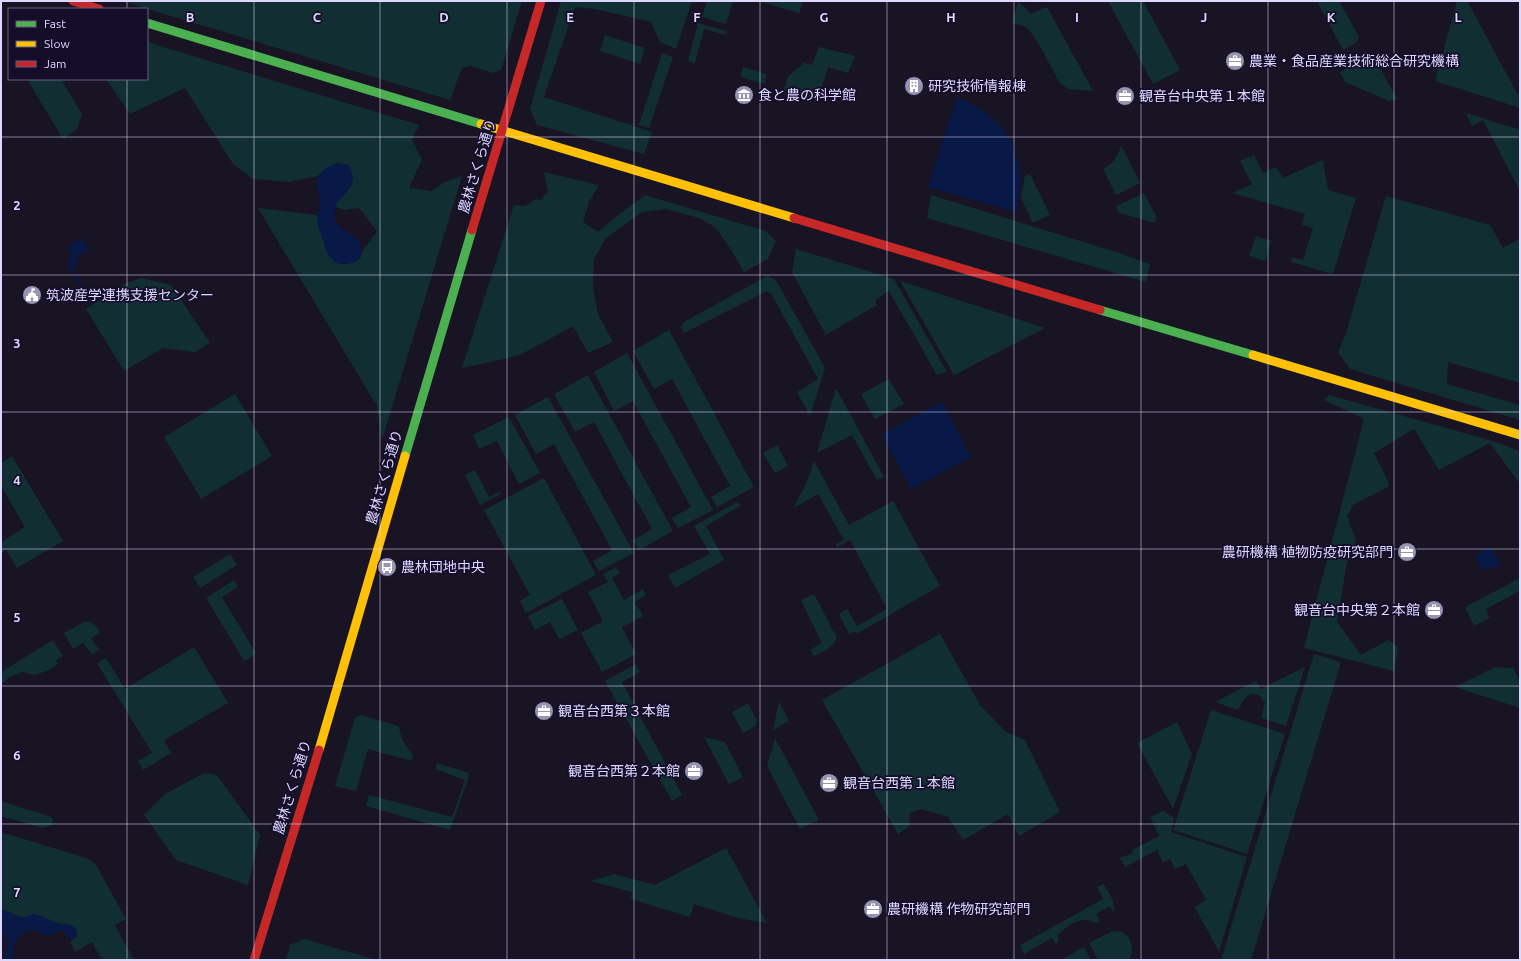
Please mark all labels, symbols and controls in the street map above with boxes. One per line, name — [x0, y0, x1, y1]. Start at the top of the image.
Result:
legend — [8, 8, 148, 80]
text: B — [186, 10, 195, 24]
text: C — [313, 10, 322, 24]
text: D — [439, 10, 449, 24]
text: E — [566, 10, 574, 24]
text: F — [693, 10, 701, 24]
text: G — [820, 10, 829, 24]
text: H — [946, 10, 956, 24]
text: I — [1075, 10, 1079, 24]
text: J — [1201, 10, 1207, 24]
text: K — [1327, 10, 1336, 24]
text: L — [1454, 10, 1462, 24]
text: Fast — [44, 17, 66, 30]
text: Slow — [44, 37, 70, 50]
office icon: 農業・食品産業技術総合研究機構 — [1224, 50, 1246, 72]
place label: 農業・食品産業技術総合研究機構 — [1249, 53, 1459, 69]
text: Jam — [44, 57, 66, 70]
building icon: 研究技術情報棟 — [903, 75, 925, 97]
place label: 研究技術情報棟 — [928, 78, 1026, 94]
museum icon: 食と農の科学館 — [733, 84, 755, 106]
office icon: 観音台中央第１本館 — [1114, 85, 1136, 107]
place label: 食と農の科学館 — [758, 87, 856, 103]
place label: 観音台中央第１本館 — [1139, 88, 1265, 104]
street label: 農林さくら通り — [455, 117, 499, 215]
text: 2 — [13, 198, 21, 212]
public building icon: 筑波産学連携支援センター — [21, 284, 43, 306]
place label: 筑波産学連携支援センター — [46, 287, 214, 303]
text: 3 — [13, 336, 21, 350]
street label: 農林さくら通り — [363, 428, 405, 526]
text: 4 — [13, 473, 21, 487]
office icon: 農研機構 植物防疫研究部門 — [1396, 541, 1418, 563]
place label: 農研機構 植物防疫研究部門 — [1222, 544, 1393, 560]
bus stop icon: 農林団地中央 — [376, 556, 398, 578]
place label: 農林団地中央 — [401, 559, 485, 575]
office icon: 観音台中央第２本館 — [1423, 599, 1445, 621]
place label: 観音台中央第２本館 — [1294, 602, 1420, 618]
text: 5 — [13, 610, 21, 624]
office icon: 観音台西第３本館 — [533, 700, 555, 722]
place label: 観音台西第３本館 — [558, 703, 670, 719]
street label: 農林さくら通り — [270, 738, 314, 836]
text: 6 — [13, 748, 21, 762]
office icon: 観音台西第２本館 — [683, 760, 705, 782]
place label: 観音台西第２本館 — [568, 763, 680, 779]
office icon: 観音台西第１本館 — [818, 772, 840, 794]
place label: 観音台西第１本館 — [843, 775, 955, 791]
text: 7 — [13, 885, 21, 899]
office icon: 農研機構 作物研究部門 — [862, 898, 884, 920]
place label: 農研機構 作物研究部門 — [887, 901, 1030, 917]

